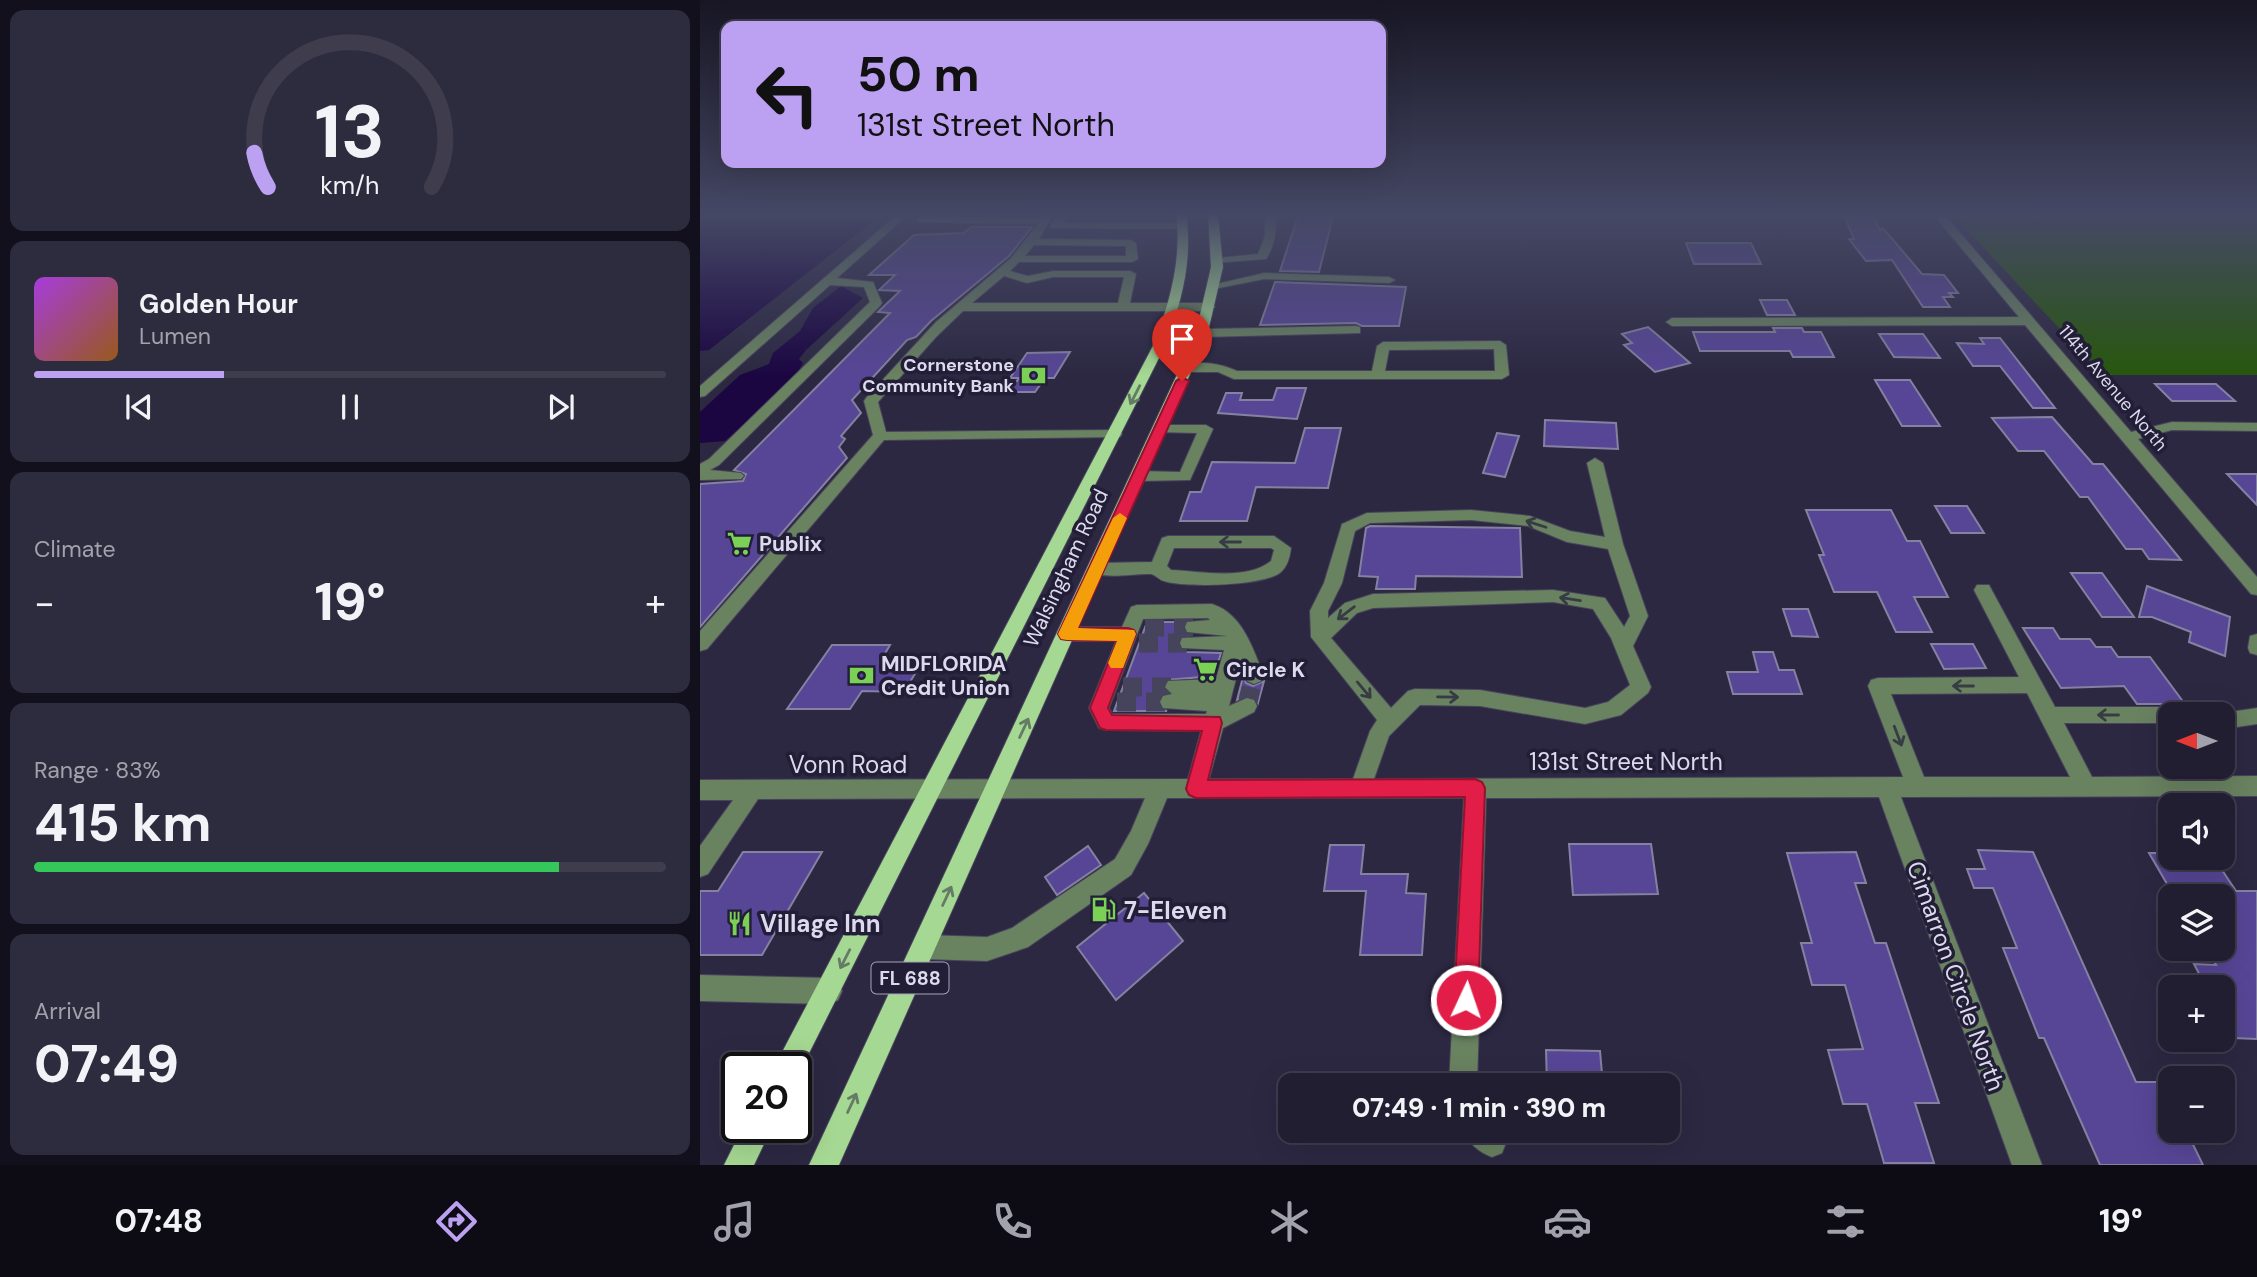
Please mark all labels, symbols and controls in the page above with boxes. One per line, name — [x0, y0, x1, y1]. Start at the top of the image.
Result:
text: 50 m — [857, 42, 980, 106]
icon: left — [742, 49, 833, 140]
text: 13 — [315, 85, 385, 180]
text: 131st Street North — [857, 104, 1115, 146]
text: km/h — [320, 168, 380, 201]
text: Golden Hour — [139, 287, 298, 321]
pin — [1152, 309, 1212, 381]
icon: arrive — [1163, 320, 1201, 358]
street label: 114th Avenue North — [2053, 320, 2173, 456]
text: Lumen — [139, 321, 211, 351]
place label: Cornerstone Community Bank — [862, 353, 1015, 398]
bank icon: Cornerstone Community Bank — [1020, 361, 1048, 389]
one-way arrow — [1128, 384, 1142, 405]
icon: previous — [120, 388, 158, 426]
icon: pause — [331, 388, 369, 426]
icon: next — [542, 388, 580, 426]
street label: Walsingham Road — [1017, 484, 1115, 652]
one-way arrow — [1525, 517, 1547, 529]
supermarket icon: Publix — [725, 530, 753, 558]
place label: Publix — [759, 530, 822, 558]
text: Climate — [34, 534, 116, 564]
one-way arrow — [1219, 535, 1242, 549]
text: 19° — [314, 568, 386, 636]
text: − — [34, 578, 55, 628]
text: + — [645, 578, 666, 628]
one-way arrow — [1560, 592, 1582, 605]
one-way arrow — [1338, 606, 1356, 621]
place label: MIDFLORIDA Credit Union — [881, 650, 1010, 702]
supermarket icon: Circle K — [1192, 656, 1220, 684]
place label: Circle K — [1226, 656, 1306, 684]
bank icon: MIDFLORIDA Credit Union — [847, 662, 875, 690]
one-way arrow — [1952, 679, 1975, 693]
one-way arrow — [1357, 681, 1372, 699]
one-way arrow — [1437, 690, 1460, 704]
north arrow — [2158, 702, 2235, 779]
map controls — [2158, 702, 2235, 1143]
one-way arrow — [2097, 708, 2120, 722]
one-way arrow — [1018, 718, 1031, 739]
one-way arrow — [1892, 725, 1905, 746]
street label: 131st Street North — [1529, 746, 1723, 777]
street label: Vonn Road — [789, 749, 907, 780]
text: Range · 83% — [34, 755, 161, 785]
text: 415 km — [34, 789, 211, 857]
button: sound — [2158, 793, 2235, 870]
street label: Cimarron Circle North — [1900, 857, 2012, 1095]
button: layers — [2158, 884, 2235, 961]
one-way arrow — [941, 886, 954, 907]
place label: 7-Eleven — [1124, 895, 1227, 926]
fuel station icon: 7-Eleven — [1090, 896, 1118, 924]
place label: Village Inn — [760, 908, 880, 939]
restaurant icon: Village Inn — [726, 909, 754, 937]
one-way arrow — [838, 948, 851, 969]
road number: FL 688 — [872, 962, 948, 994]
position arrow — [1429, 963, 1503, 1037]
button: + — [2158, 975, 2235, 1052]
text: Arrival — [34, 996, 101, 1026]
text: 07:49 — [34, 1030, 179, 1098]
speed limit sign: 20 — [721, 1052, 812, 1143]
button: − — [2158, 1066, 2235, 1143]
text: 07:49 · 1 min · 390 m — [1352, 1091, 1606, 1125]
one-way arrow — [846, 1093, 859, 1114]
icon: directions — [432, 1197, 481, 1246]
icon: music — [710, 1197, 759, 1246]
icon: phone — [988, 1197, 1037, 1246]
icon: climate — [1265, 1197, 1314, 1246]
icon: car — [1543, 1197, 1592, 1246]
icon: filters — [1821, 1197, 1870, 1246]
text: 07:48 — [114, 1200, 203, 1242]
text: 19° — [2099, 1200, 2143, 1242]

